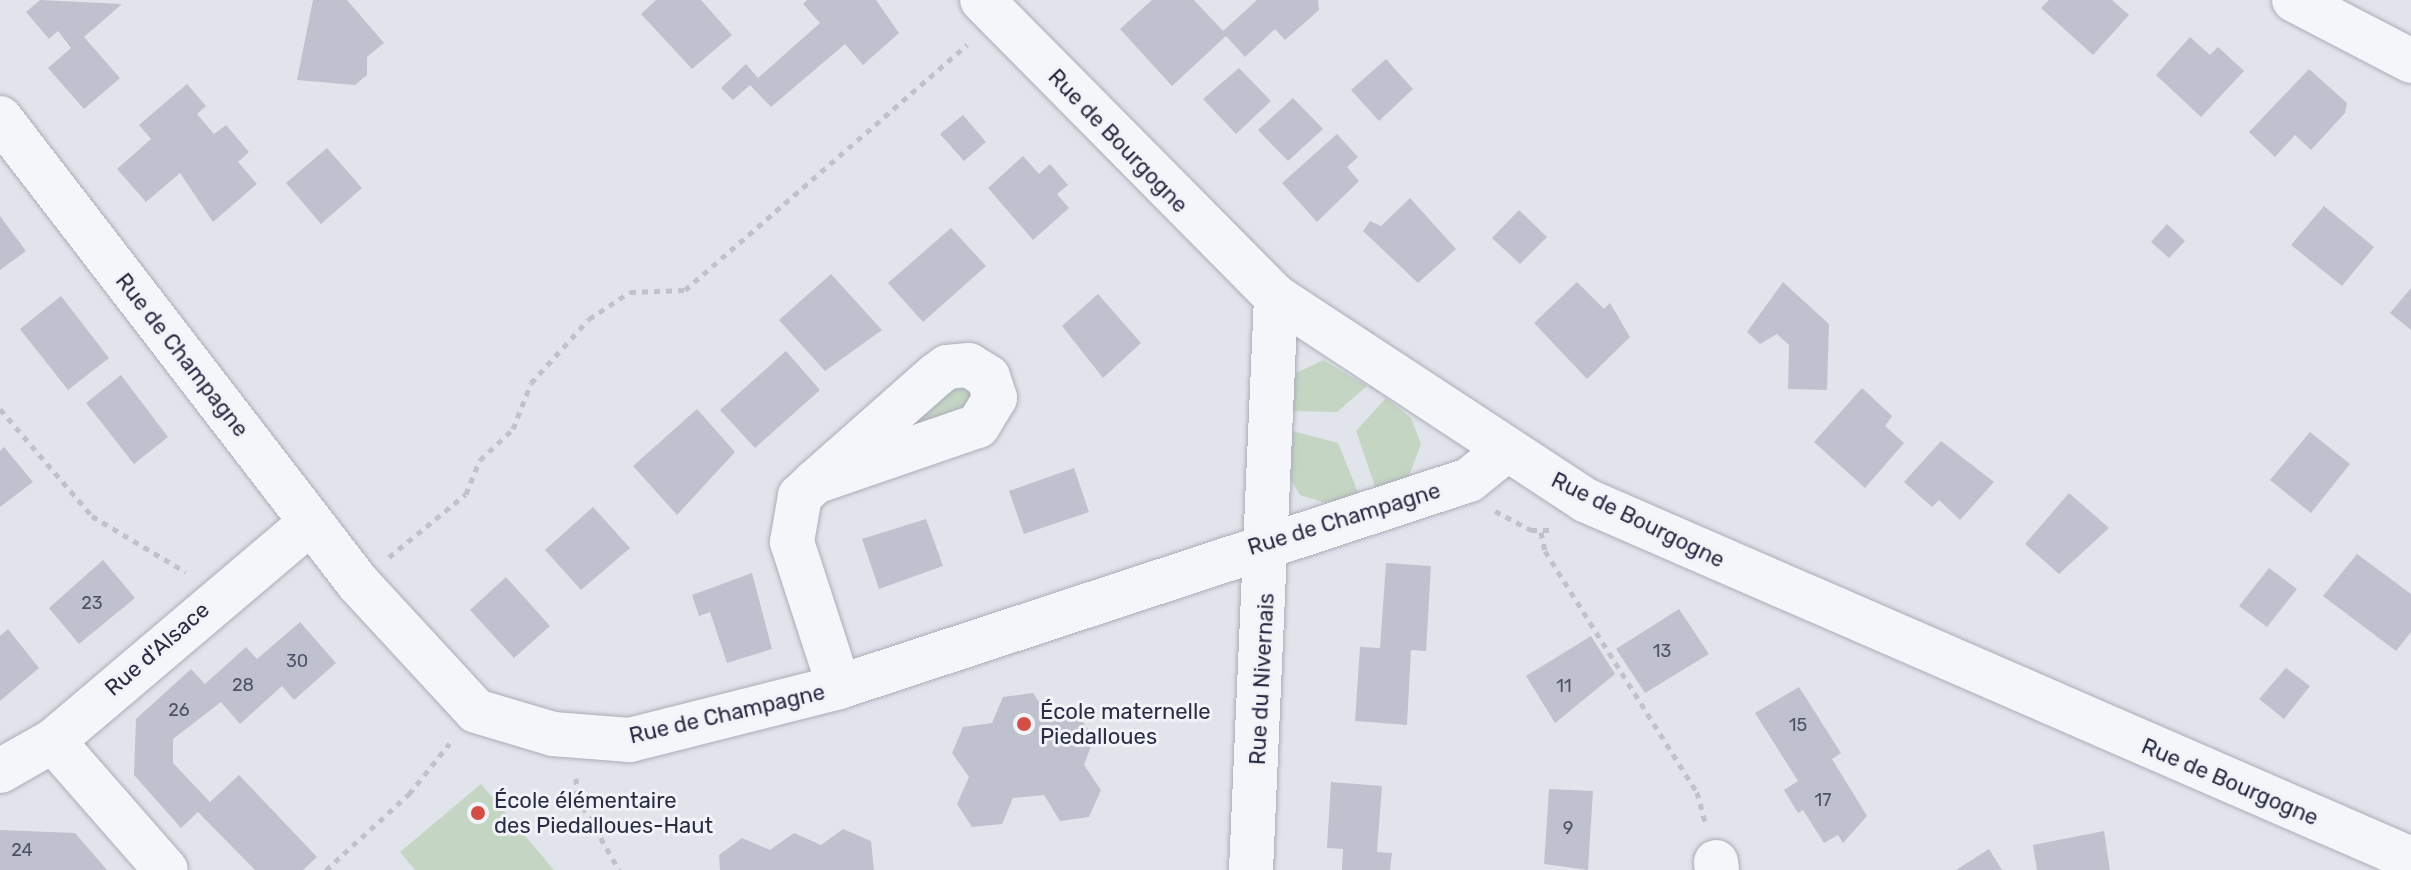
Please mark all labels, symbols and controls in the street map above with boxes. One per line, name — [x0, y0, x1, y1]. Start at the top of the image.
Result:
street label: Rue de Bourgogne — [1043, 64, 1193, 218]
street label: Rue de Champagne — [110, 268, 254, 442]
street label: Rue de Bourgogne — [1547, 467, 1729, 573]
street label: Rue de Champagne — [1245, 477, 1443, 561]
house number: 23 — [81, 592, 103, 614]
street label: Rue du Nivernais — [1244, 592, 1280, 766]
street label: Rue d'Alsace — [99, 596, 215, 702]
house number: 13 — [1653, 640, 1671, 662]
house number: 30 — [286, 650, 308, 672]
house number: 28 — [232, 674, 254, 696]
house number: 11 — [1556, 675, 1572, 697]
street label: Rue de Champagne — [627, 679, 827, 749]
place label: École maternelle Piedalloues — [1040, 698, 1211, 750]
house number: 26 — [168, 699, 190, 721]
house number: 15 — [1789, 714, 1807, 736]
marker: École maternelle Piedalloues — [1015, 715, 1033, 733]
street label: Rue de Bourgogne — [2138, 733, 2322, 831]
place label: École élémentaire des Piedalloues-Haut — [494, 787, 713, 838]
house number: 17 — [1815, 789, 1831, 811]
marker: École élémentaire des Piedalloues-Haut — [469, 804, 487, 822]
house number: 9 — [1563, 817, 1573, 839]
house number: 24 — [11, 839, 33, 861]

